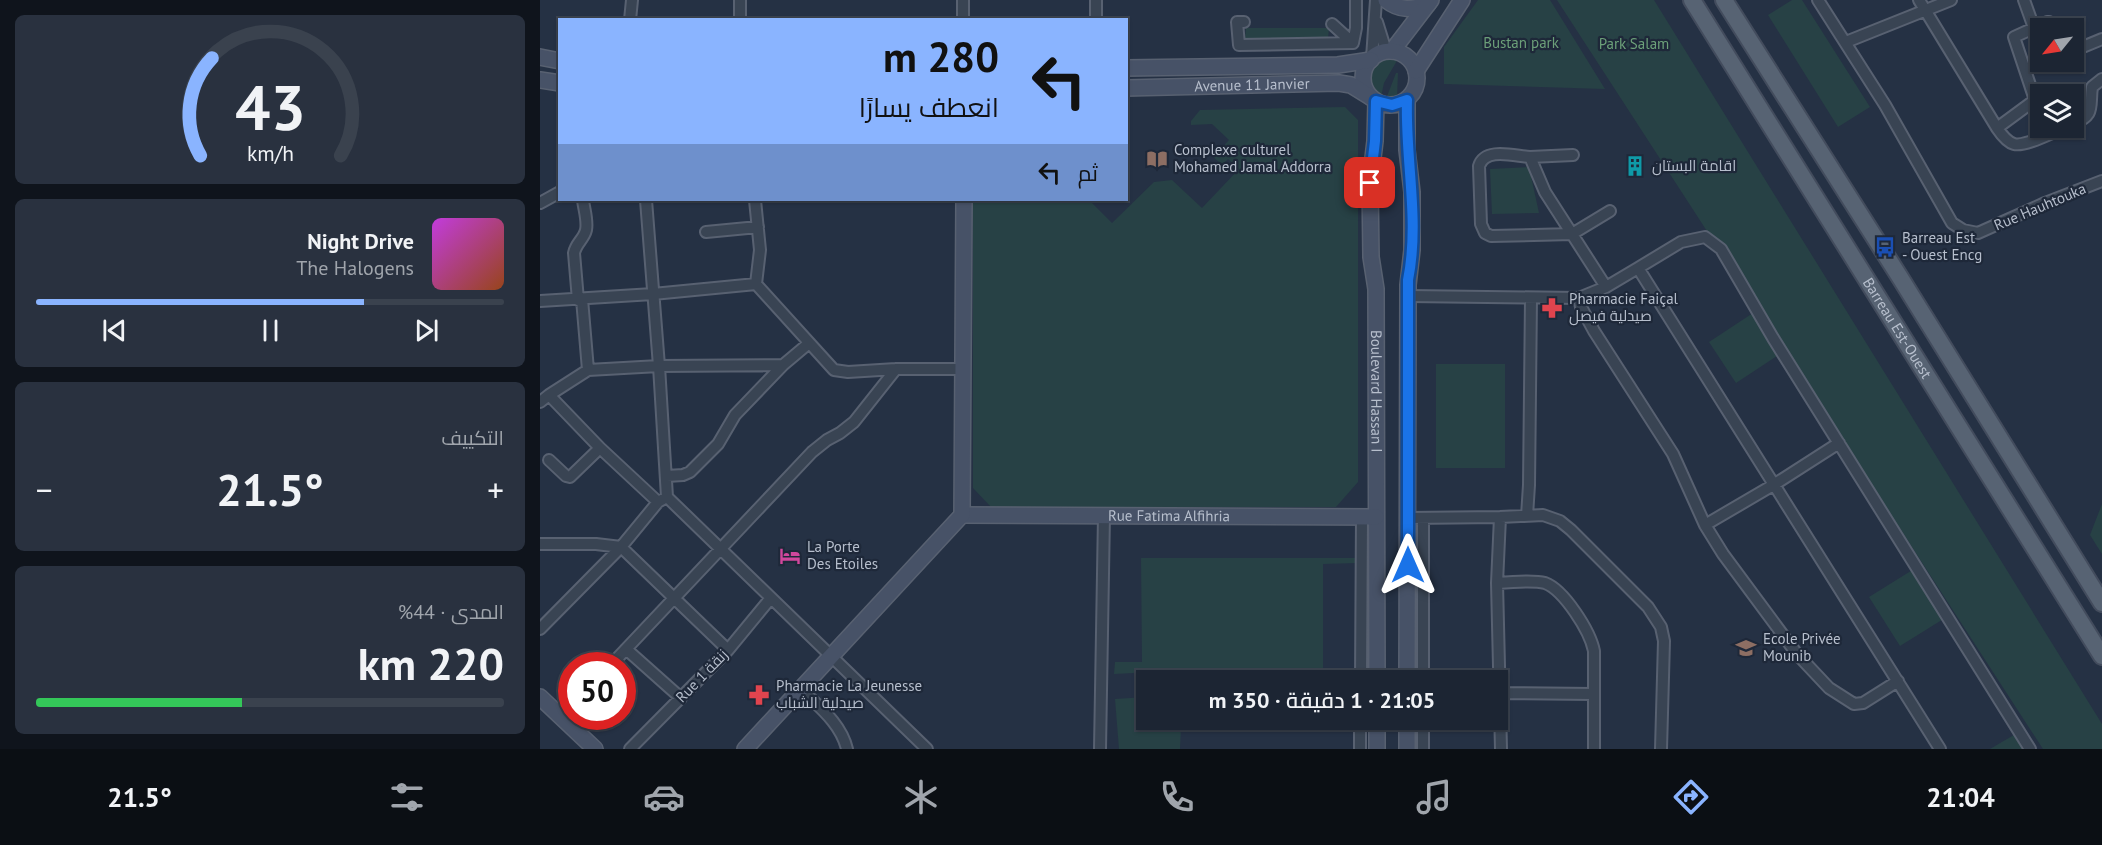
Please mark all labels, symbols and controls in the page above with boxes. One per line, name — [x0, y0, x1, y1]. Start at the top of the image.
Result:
north arrow — [2030, 18, 2084, 72]
map controls — [2030, 18, 2084, 138]
text: 280 m — [883, 29, 999, 84]
park label: Bustan park — [1483, 33, 1560, 52]
park label: Park Salam — [1599, 34, 1669, 53]
icon: left — [1020, 42, 1098, 120]
text: 43 — [235, 66, 305, 147]
street label: Avenue 11 Janvier — [1194, 74, 1310, 95]
button: layers — [2030, 84, 2084, 138]
text: انعطف يسارًا — [859, 90, 999, 124]
text: km/h — [246, 140, 293, 168]
place label: Complexe culturel Mohamed Jamal Addorra — [1174, 140, 1331, 176]
library icon: Complexe culturel Mohamed Jamal Addorra — [1145, 147, 1169, 171]
building icon: اقامة البستان — [1623, 154, 1647, 178]
icon: left — [1033, 156, 1066, 189]
place label: اقامة البستان — [1652, 156, 1736, 176]
pin — [1344, 157, 1395, 208]
text: ثم — [1078, 159, 1098, 187]
icon: arrive — [1353, 166, 1386, 199]
street label: Rue Hauhtouka — [1991, 179, 2089, 234]
text: Night Drive — [307, 227, 414, 255]
place label: Barreau Est - Ouest Encg — [1902, 228, 1982, 264]
bus stop icon: Barreau Est - Ouest Encg — [1873, 235, 1897, 259]
text: The Halogens — [296, 255, 414, 281]
street label: Barreau Est-Ouest — [1859, 274, 1936, 382]
place label: Pharmacie Faiçal صيدلية فيصل — [1569, 289, 1679, 326]
pharmacy icon: Pharmacie Faiçal صيدلية فيصل — [1540, 296, 1564, 320]
icon: previous — [98, 314, 131, 347]
icon: pause — [254, 314, 287, 347]
icon: next — [410, 314, 443, 347]
street label: Boulevard Hassan I — [1367, 330, 1386, 453]
text: التكييف — [441, 425, 504, 451]
text: 21.5° — [216, 460, 324, 518]
text: − — [36, 468, 53, 511]
text: + — [487, 468, 504, 511]
street label: Rue Fatima Alfihria — [1108, 506, 1230, 525]
position arrow — [1376, 533, 1440, 597]
place label: La Porte Des Etoiles — [807, 537, 878, 573]
hotel icon: La Porte Des Etoiles — [778, 544, 802, 568]
text: المدى · 44% — [398, 599, 504, 625]
place label: Ecole Privée Mounib — [1763, 629, 1841, 665]
text: 220 km — [358, 634, 504, 692]
school or university icon: Ecole Privée Mounib — [1734, 636, 1758, 660]
street label: Rue 1 زنقة — [672, 645, 732, 706]
speed limit sign: 50 — [558, 652, 636, 730]
place label: Pharmacie La Jeunesse صيدلية الشباب — [776, 676, 922, 712]
pharmacy icon: Pharmacie La Jeunesse صيدلية الشباب — [747, 683, 771, 707]
text: 21:05 · 1 دقيقة · 350 m — [1209, 686, 1435, 714]
icon: filters — [386, 776, 428, 818]
icon: car — [643, 776, 685, 818]
icon: climate — [900, 776, 942, 818]
icon: phone — [1156, 776, 1198, 818]
icon: music — [1413, 776, 1455, 818]
icon: directions — [1670, 776, 1712, 818]
text: 21.5° — [107, 780, 172, 814]
text: 21:04 — [1926, 780, 1995, 814]

